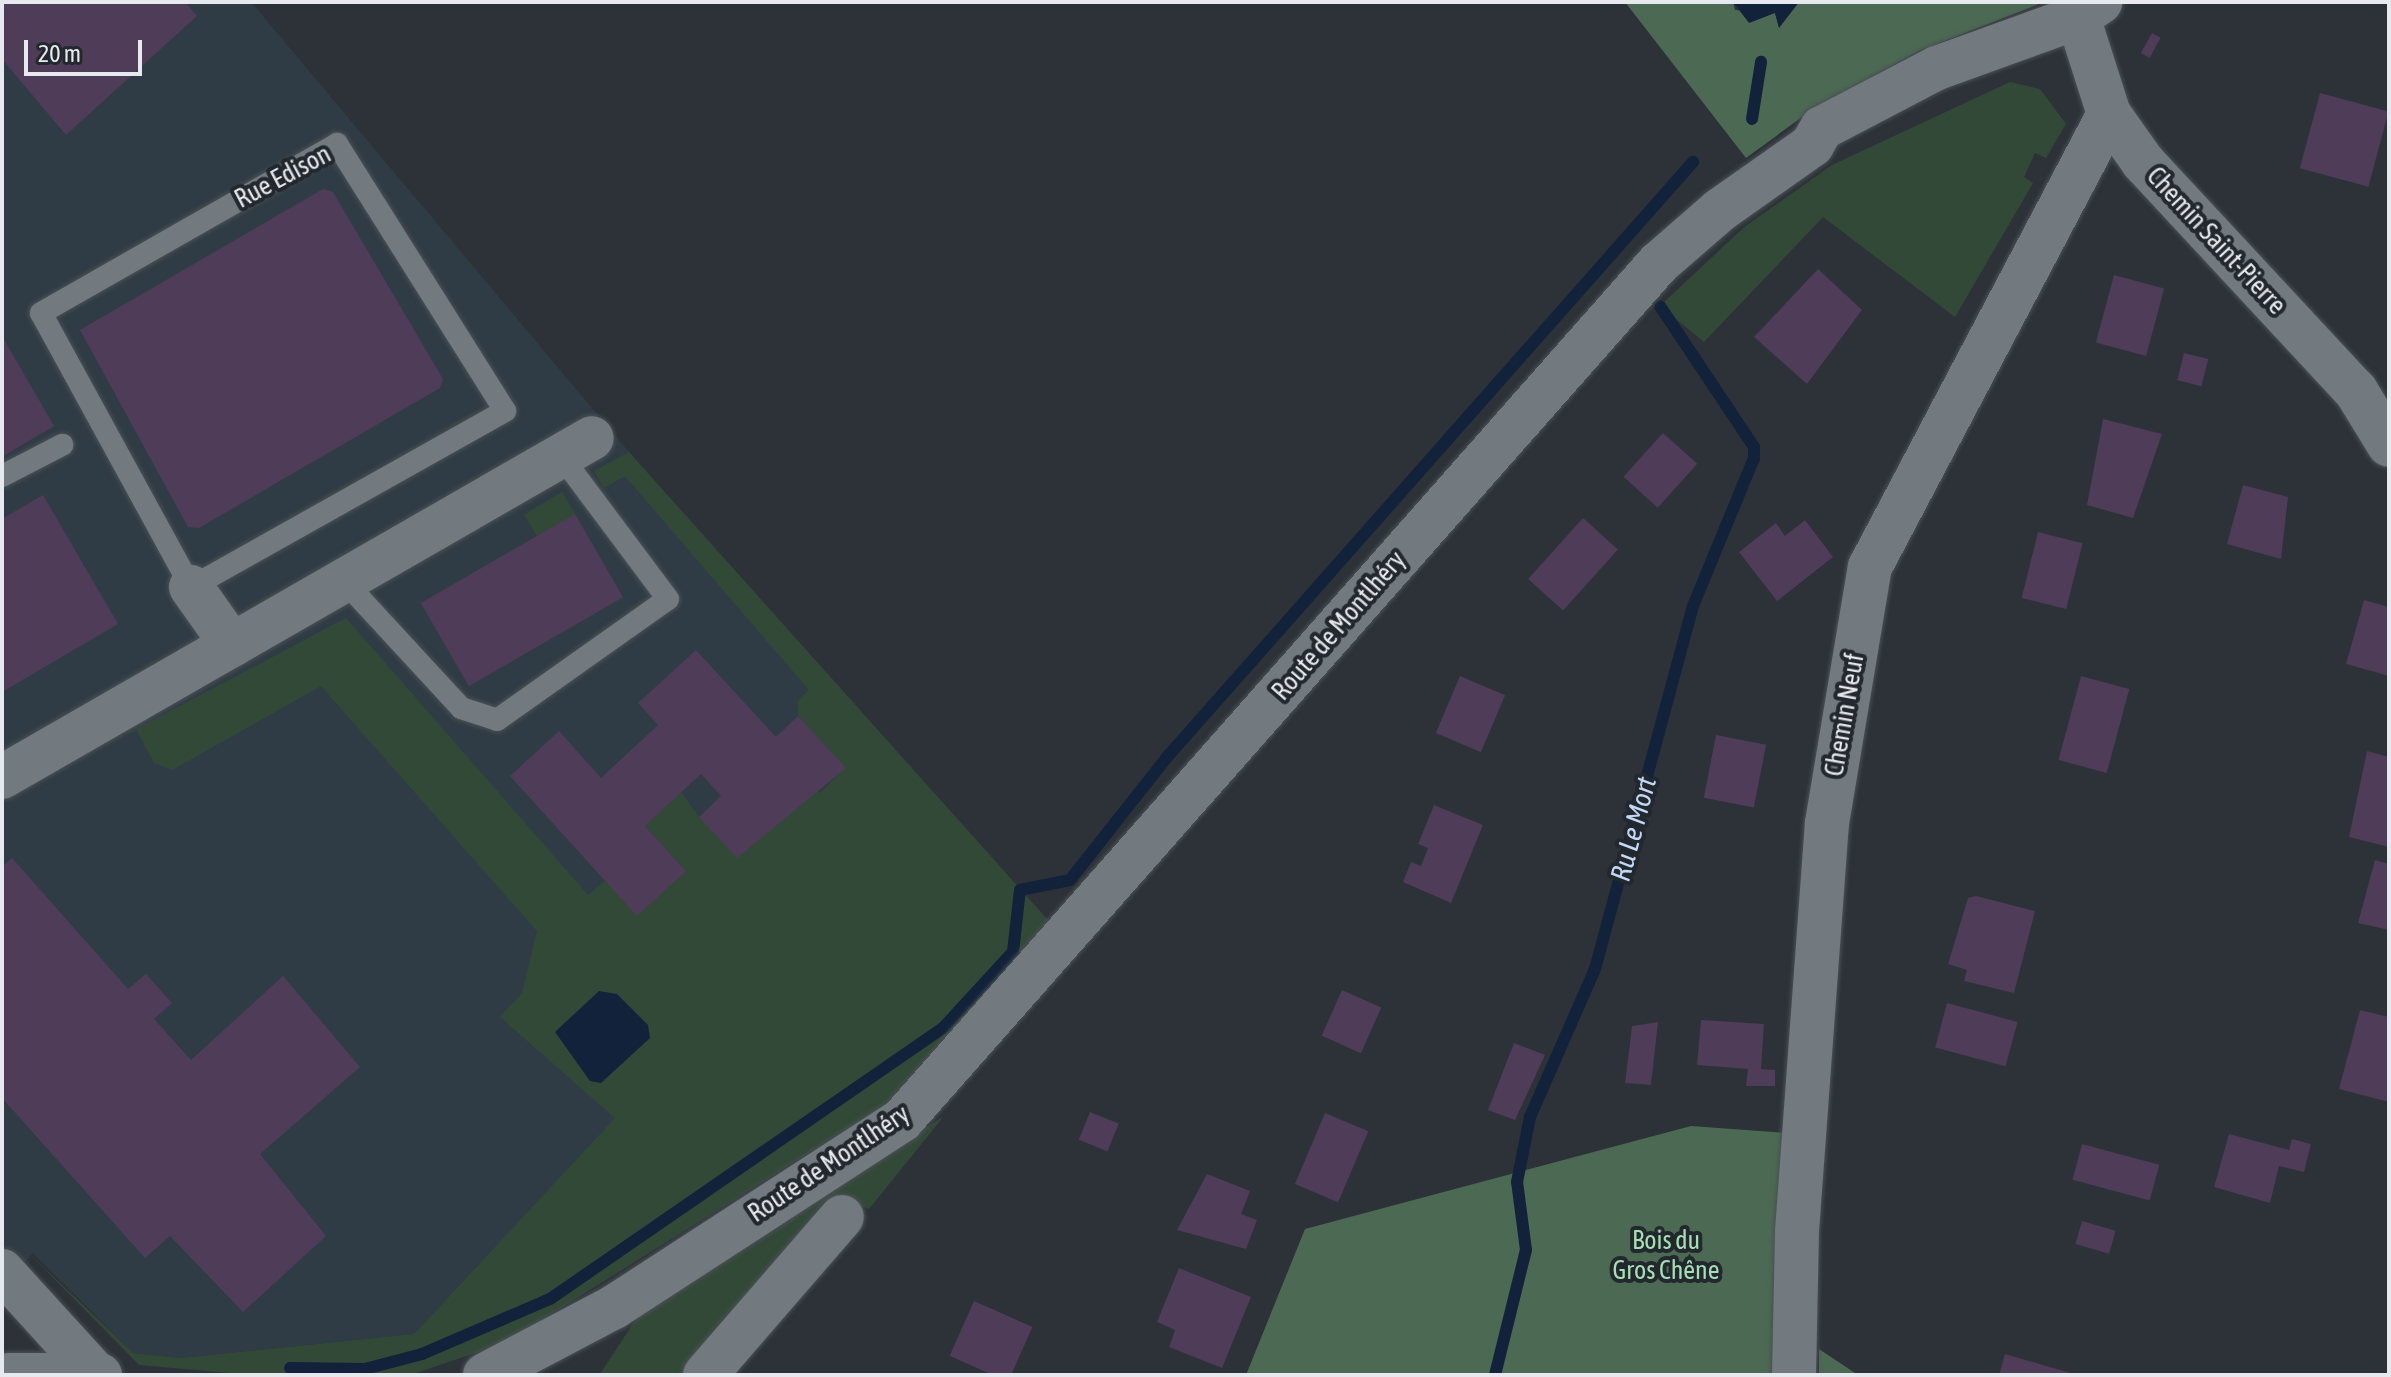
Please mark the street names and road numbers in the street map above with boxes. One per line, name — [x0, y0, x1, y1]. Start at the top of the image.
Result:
street label: Rue Edison — [230, 139, 336, 215]
street label: Chemin Saint-Pierre — [2140, 161, 2292, 321]
street label: Route de Montlhéry — [1266, 545, 1412, 707]
street label: Chemin Neuf — [1819, 651, 1871, 779]
street label: Route de Montlhéry — [743, 1099, 915, 1229]

